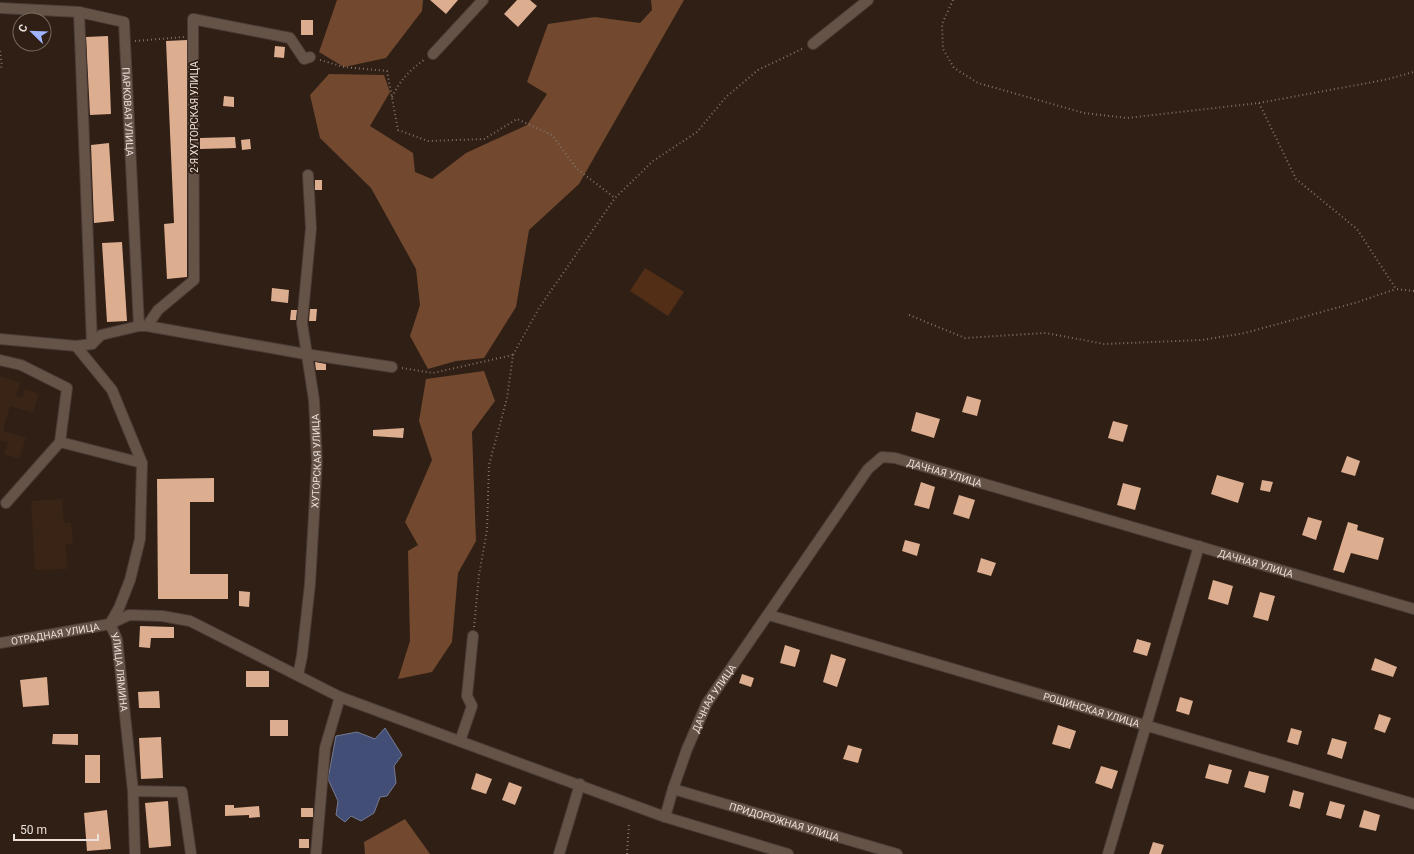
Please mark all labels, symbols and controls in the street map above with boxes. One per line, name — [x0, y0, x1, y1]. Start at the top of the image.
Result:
north arrow — [12, 12, 52, 52]
text: С — [16, 22, 31, 34]
street label: 2-Я ХУТОРСКАЯ УЛИЦА — [189, 61, 200, 173]
street label: ПАРКОВАЯ УЛИЦА — [121, 67, 136, 157]
street label: ХУТОРСКАЯ УЛИЦА — [309, 413, 323, 508]
street label: ДАЧНАЯ УЛИЦА — [906, 456, 984, 489]
street label: ДАЧНАЯ УЛИЦА — [1217, 547, 1295, 579]
street label: ОТРАДНАЯ УЛИЦА — [10, 620, 101, 646]
street label: УЛИЦА ЛЯМИНА — [109, 630, 130, 713]
street label: ДАЧНАЯ УЛИЦА — [689, 661, 738, 734]
street label: РОЩИНСКАЯ УЛИЦА — [1042, 690, 1141, 729]
street label: ПРИДОРОЖНАЯ УЛИЦА — [728, 800, 841, 843]
scale bar — [14, 816, 98, 842]
text: 50 m — [20, 823, 47, 837]

